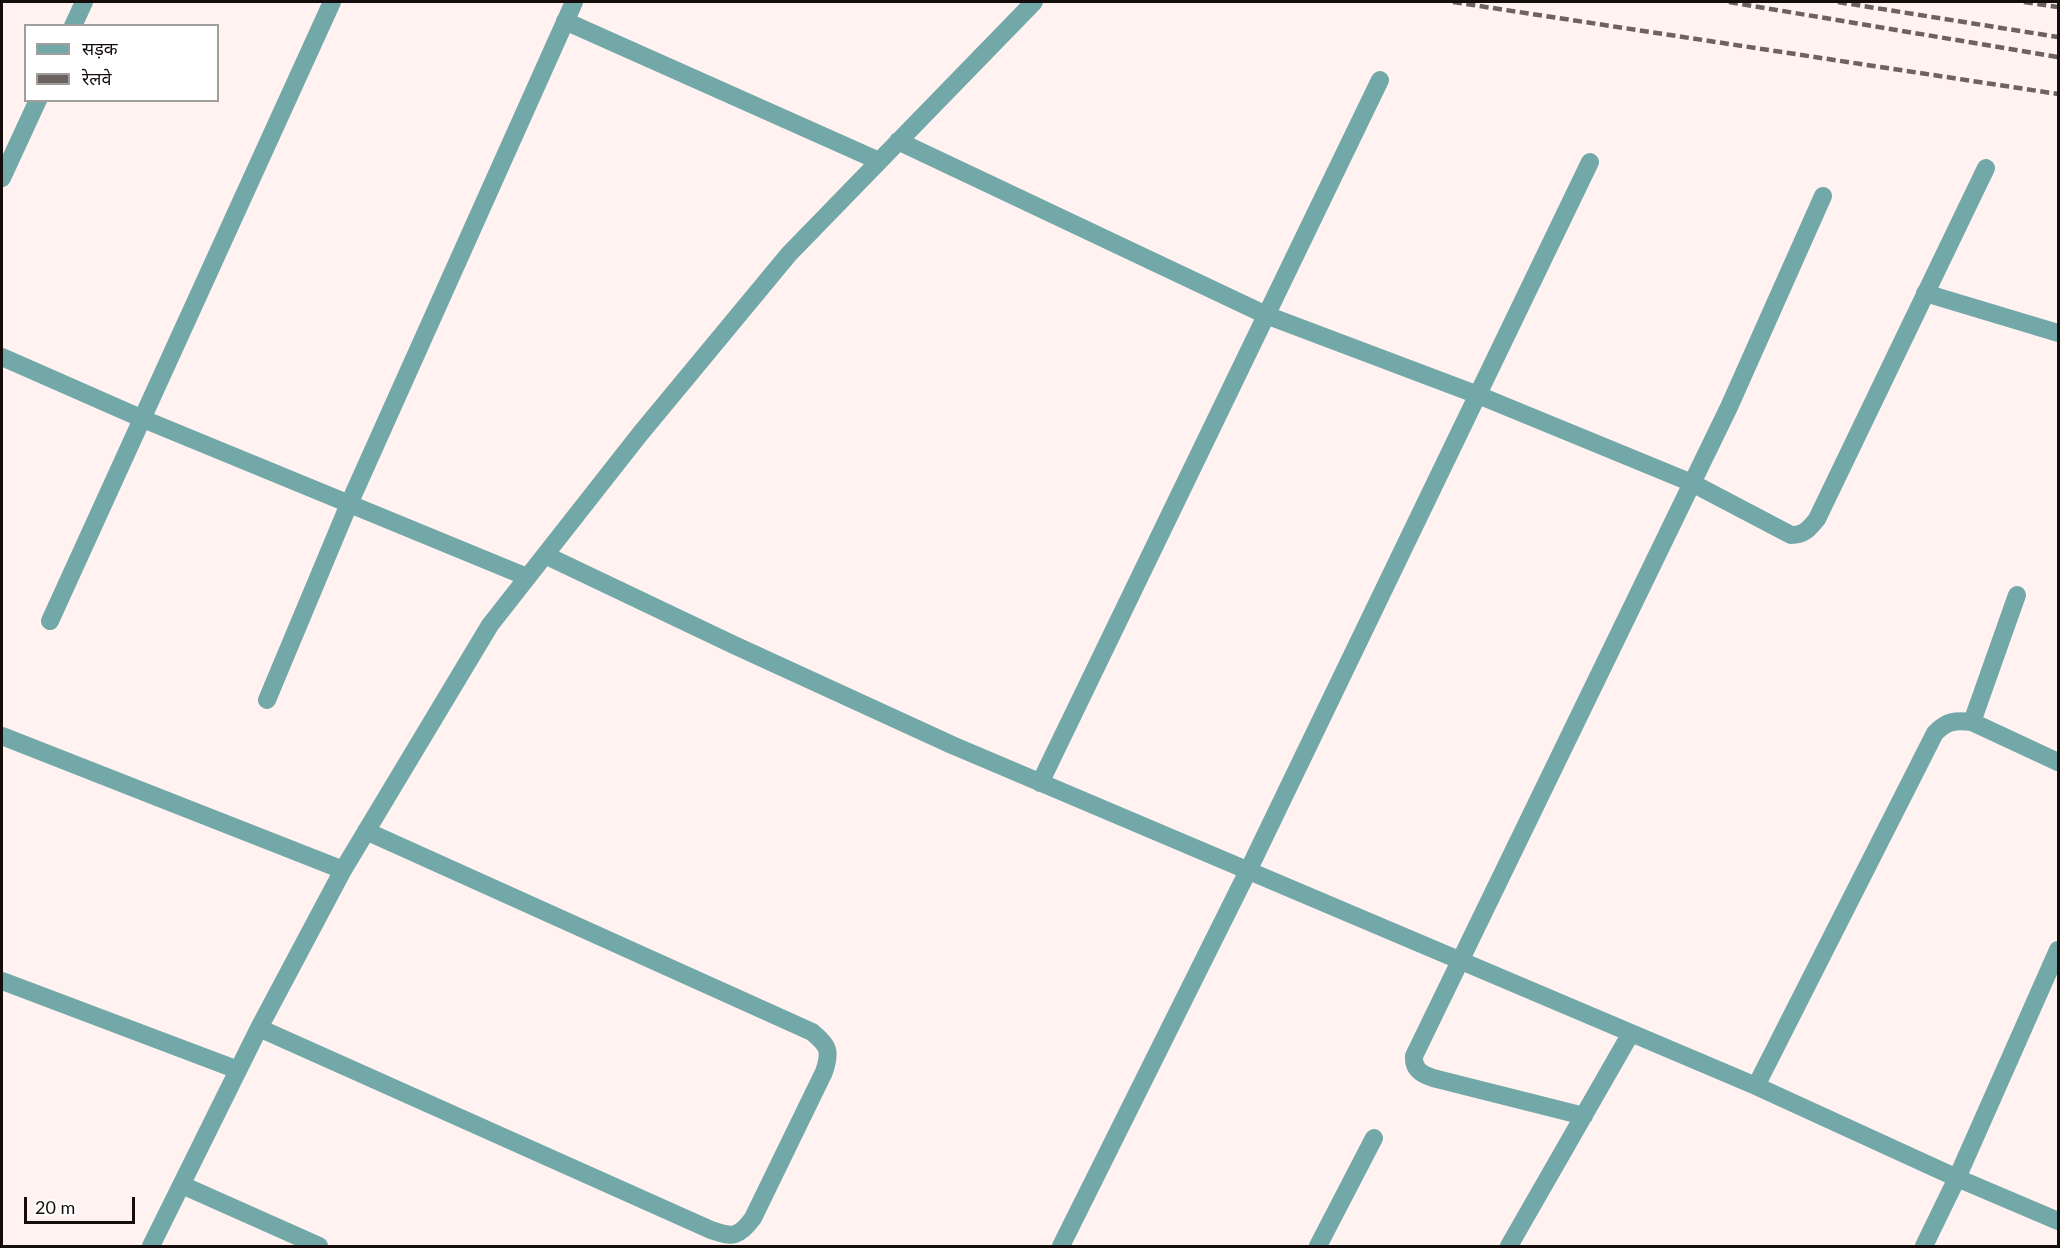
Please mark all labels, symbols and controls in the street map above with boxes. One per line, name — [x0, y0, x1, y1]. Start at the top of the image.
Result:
legend — [24, 24, 219, 102]
text: सड़क — [82, 37, 118, 59]
text: रेलवे — [82, 67, 112, 89]
scale bar — [27, 1185, 138, 1223]
text: 20 m — [35, 1196, 75, 1218]

